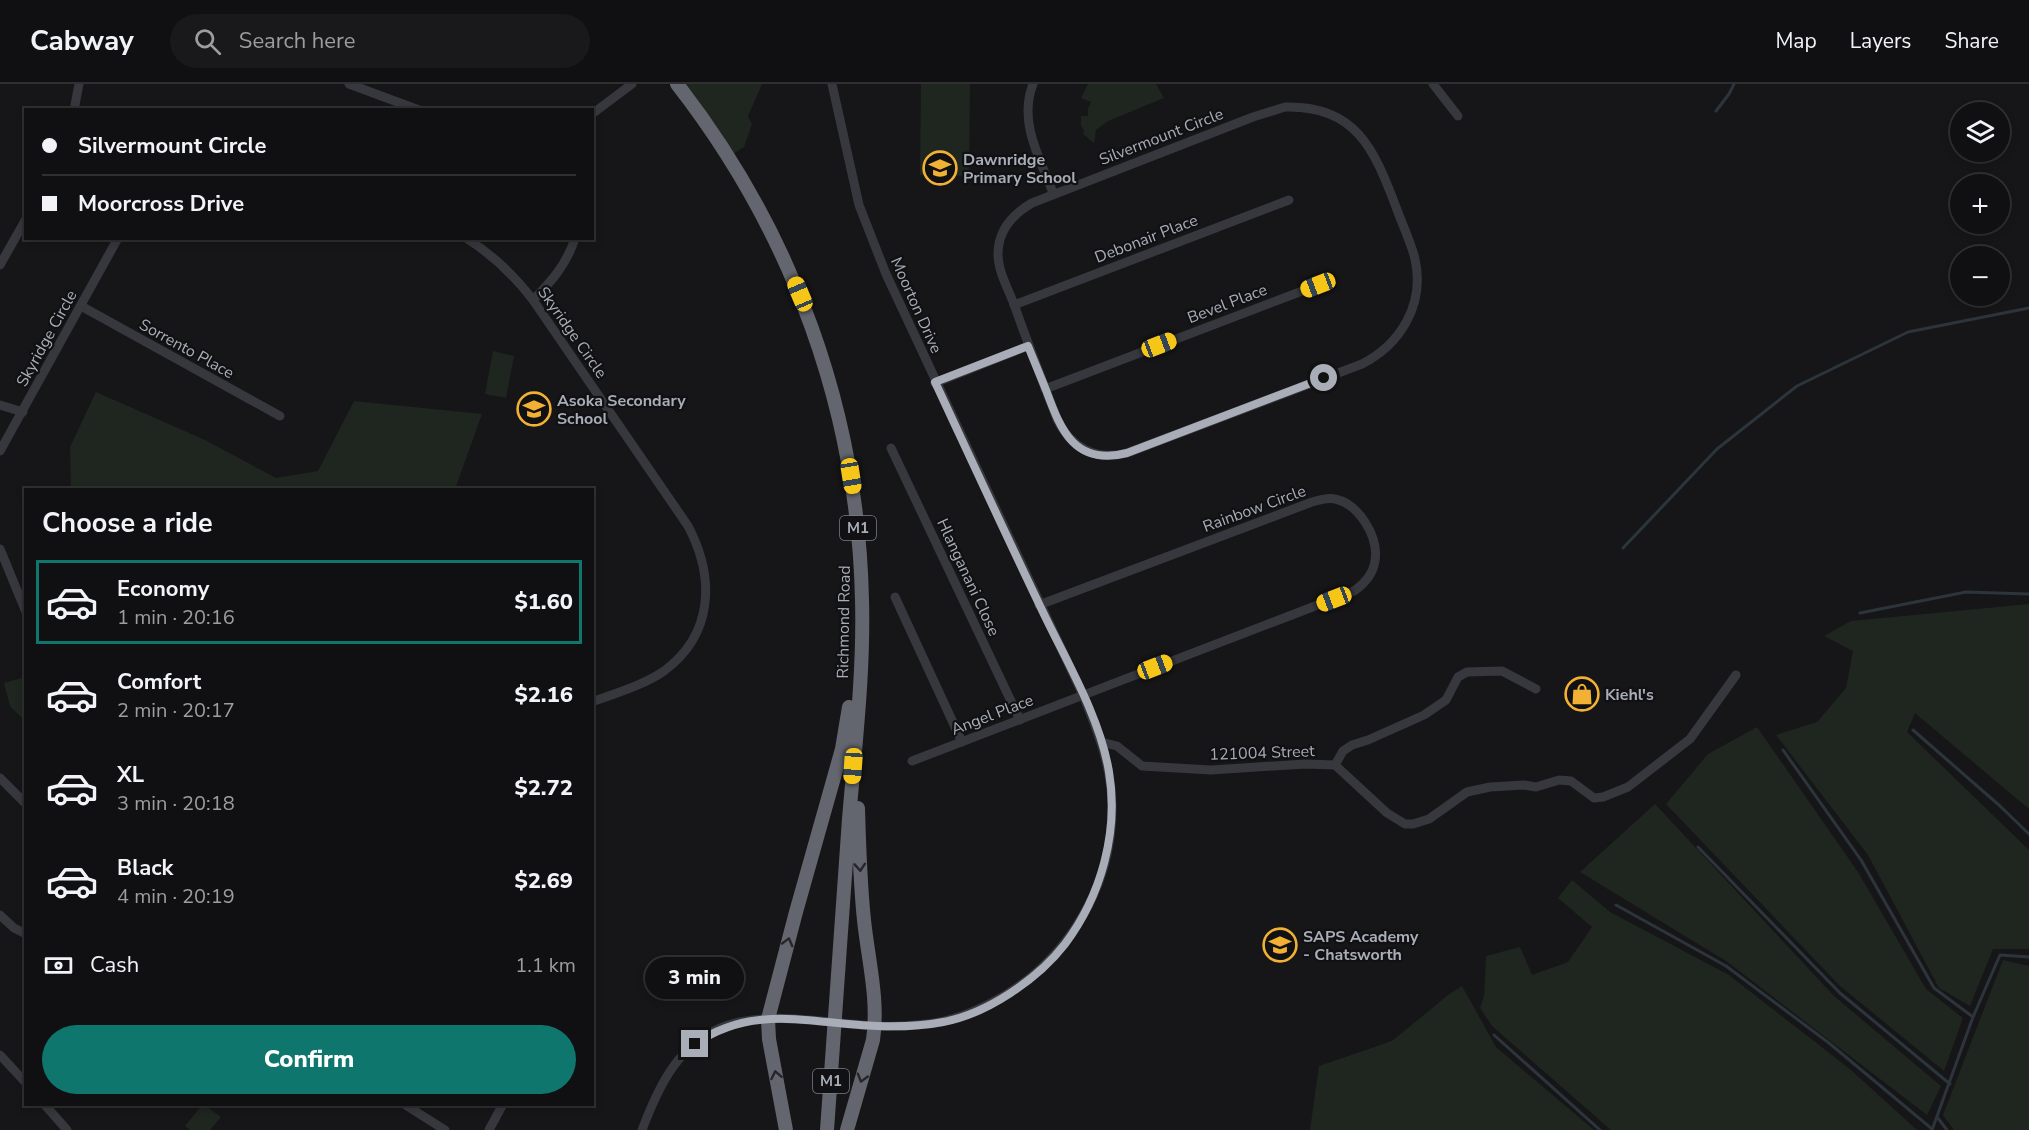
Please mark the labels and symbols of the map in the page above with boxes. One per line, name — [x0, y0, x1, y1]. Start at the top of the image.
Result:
street label: Silvermount Circle — [1096, 103, 1227, 171]
place label: Dawnridge Primary School — [963, 149, 1076, 189]
school or university icon: Dawnridge Primary School — [922, 150, 958, 186]
street label: Debonair Place — [1092, 209, 1201, 269]
street label: Moorton Drive — [885, 254, 947, 357]
car — [1298, 270, 1338, 300]
car — [785, 274, 815, 314]
street label: Bevel Place — [1184, 279, 1270, 329]
street label: Skyridge Circle — [532, 282, 612, 383]
street label: Skyridge Circle — [11, 286, 82, 391]
street label: Sorrento Place — [135, 314, 238, 384]
car — [1139, 330, 1179, 360]
route start — [1310, 364, 1337, 391]
place label: Asoka Secondary School — [557, 390, 686, 430]
school or university icon: Asoka Secondary School — [516, 391, 552, 427]
car — [839, 457, 863, 495]
street label: Rainbow Circle — [1200, 480, 1309, 538]
street label: Hlanganani Close — [931, 515, 1005, 640]
road number: M1 — [840, 516, 876, 540]
street label: Richmond Road — [832, 565, 856, 679]
car — [1314, 584, 1354, 614]
car — [1135, 652, 1175, 682]
shop icon: Kiehl's — [1564, 676, 1600, 712]
place label: Kiehl's — [1605, 684, 1654, 706]
street label: Angel Place — [948, 689, 1037, 741]
street label: 121004 Street — [1209, 740, 1315, 766]
car — [843, 747, 863, 785]
one-way arrow — [853, 863, 866, 872]
place label: SAPS Academy - Chatsworth — [1303, 926, 1419, 966]
school or university icon: SAPS Academy - Chatsworth — [1262, 927, 1298, 963]
one-way arrow — [780, 937, 793, 947]
callout: 3 min — [646, 957, 744, 999]
route end — [681, 1030, 708, 1057]
road number: M1 — [813, 1069, 849, 1093]
one-way arrow — [770, 1070, 783, 1080]
one-way arrow — [857, 1072, 869, 1083]

